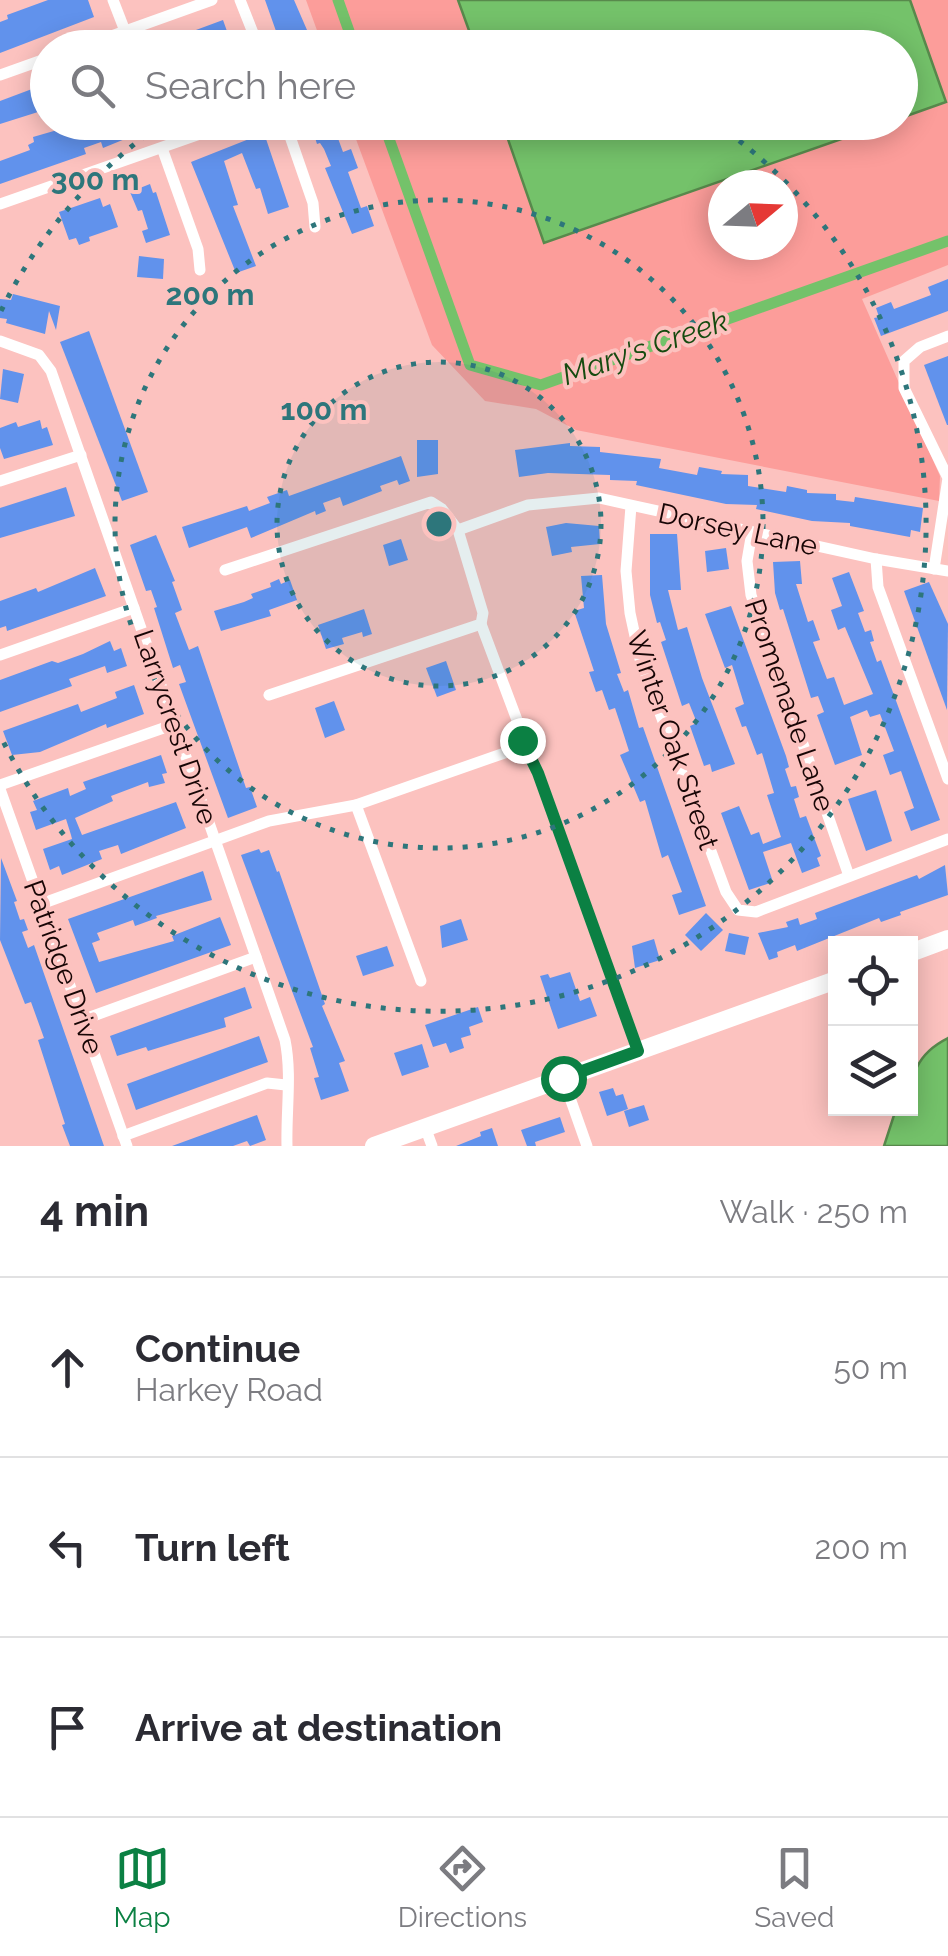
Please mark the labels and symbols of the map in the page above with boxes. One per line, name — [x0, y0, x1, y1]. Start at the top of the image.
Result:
text: 300 m — [51, 162, 139, 197]
north arrow — [708, 170, 798, 260]
text: 200 m — [166, 277, 254, 312]
water label: Mary's Creek — [557, 303, 732, 392]
text: 100 m — [281, 392, 367, 427]
street label: Dorsey Lane — [655, 497, 821, 562]
centre of rings — [421, 506, 457, 542]
street label: Promenade Lane — [738, 595, 841, 816]
street label: Larrycrest Drive — [127, 625, 224, 829]
street label: Winter Oak Street — [620, 626, 726, 855]
route end — [500, 718, 546, 764]
street label: Patridge Drive — [17, 876, 110, 1059]
route start — [541, 1056, 587, 1102]

